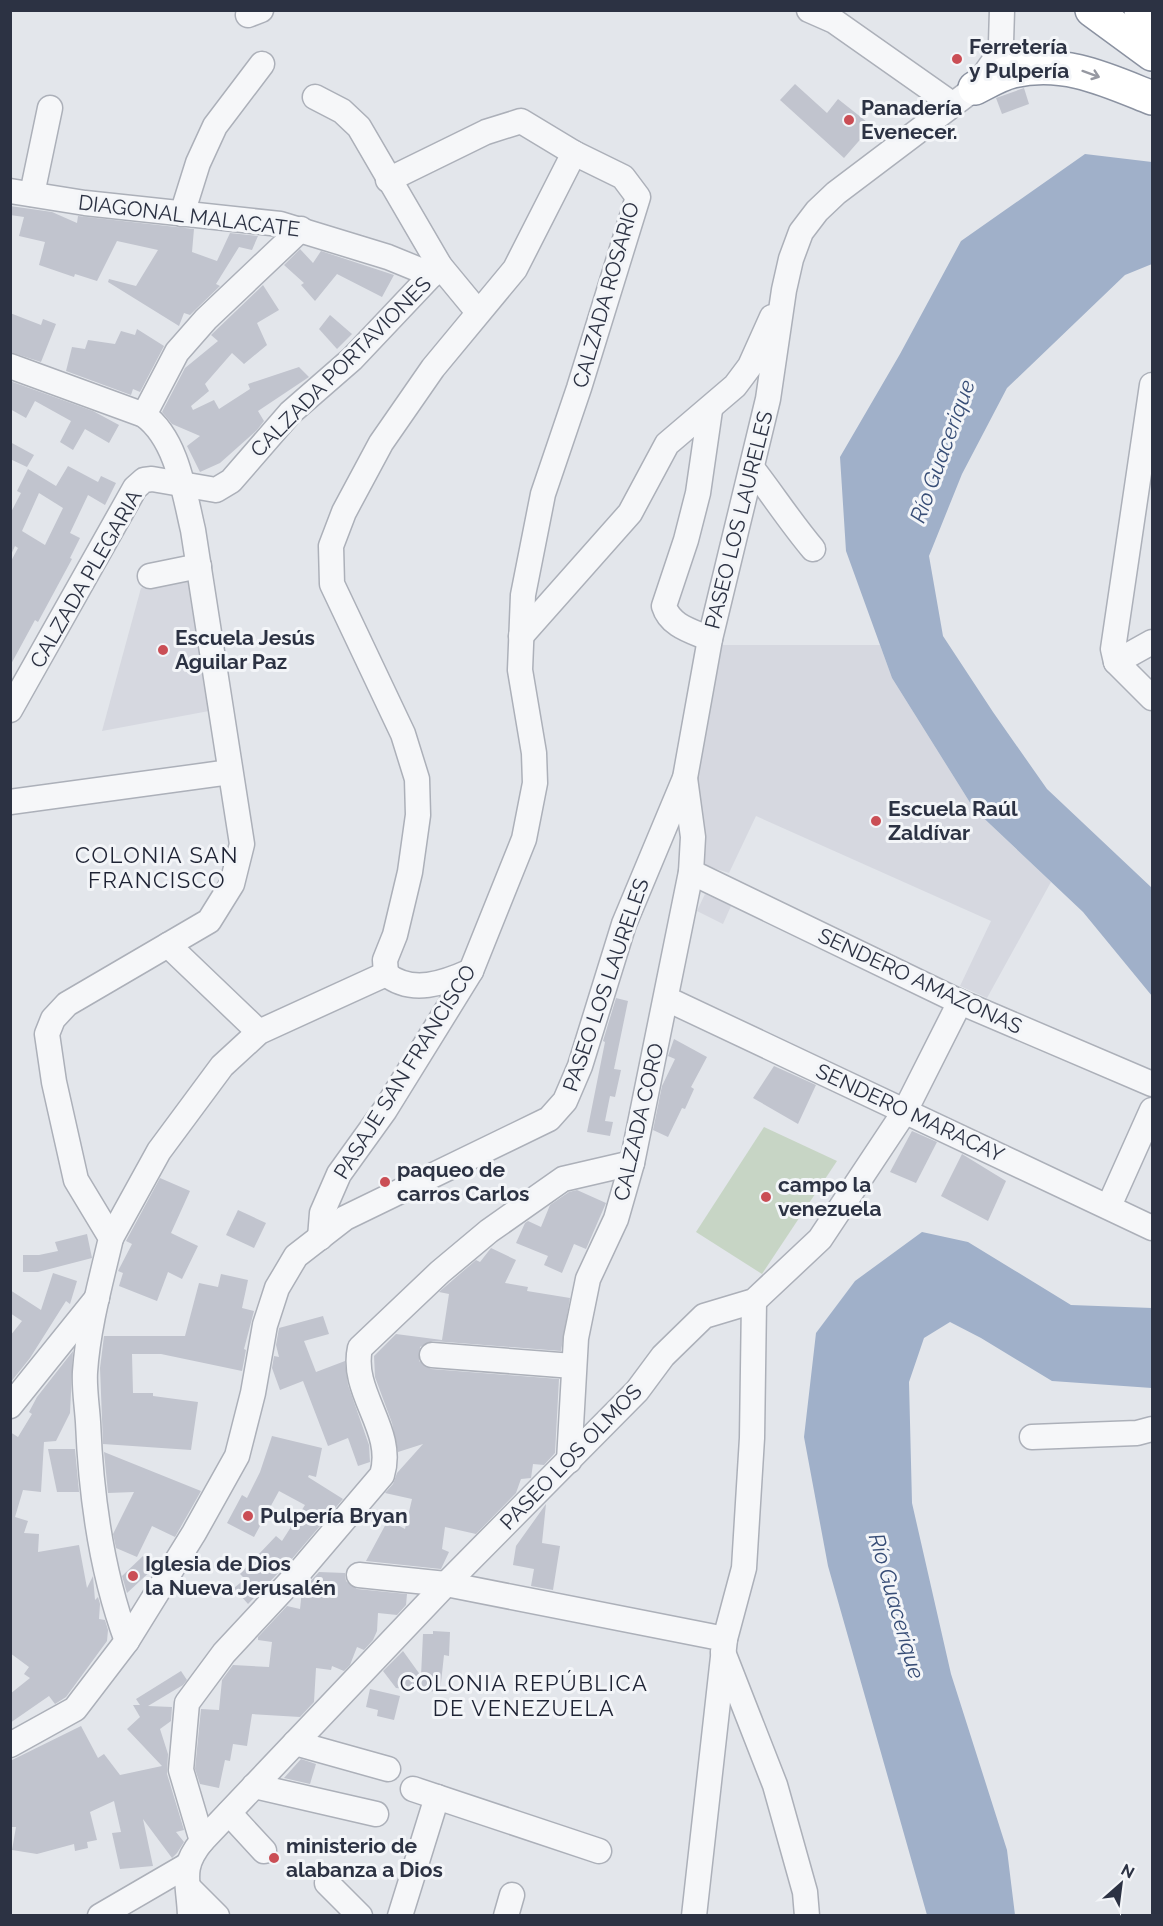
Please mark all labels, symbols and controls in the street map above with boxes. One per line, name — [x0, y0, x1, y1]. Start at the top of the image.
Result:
place label: Ferretería y Pulpería — [969, 34, 1069, 83]
marker: Ferretería y Pulpería — [950, 52, 964, 66]
one-way arrow — [1081, 70, 1100, 81]
place label: Panadería Evenecer. — [861, 95, 962, 144]
marker: Panadería Evenecer. — [842, 113, 856, 127]
street label: DIAGONAL MALACATE — [77, 189, 301, 242]
street label: CALZADA ROSARIO — [567, 199, 644, 391]
street label: CALZADA PORTAVIONES — [245, 271, 436, 462]
water label: Río Guacerique — [904, 376, 980, 526]
street label: PASEO LOS LAURELES — [699, 408, 778, 631]
street label: CALZADA PLEGARIA — [24, 485, 147, 672]
place label: Escuela Jesús Aguilar Paz — [175, 625, 315, 674]
marker: Escuela Jesús Aguilar Paz — [156, 643, 170, 657]
place label: Escuela Raúl Zaldívar — [888, 796, 1018, 845]
marker: Escuela Raúl Zaldívar — [869, 814, 883, 828]
district label: COLONIA SAN FRANCISCO — [75, 842, 239, 893]
street label: PASEO LOS LAURELES — [557, 875, 654, 1095]
street label: SENDERO AMAZONAS — [814, 922, 1026, 1039]
street label: PASAJE SAN FRANCISCO — [328, 960, 481, 1183]
street label: CALZADA CORO — [608, 1041, 669, 1203]
street label: SENDERO MARACAY — [812, 1058, 1009, 1167]
place label: paqueo de carros Carlos — [397, 1157, 530, 1206]
place label: campo la venezuela — [778, 1172, 882, 1221]
marker: paqueo de carros Carlos — [378, 1175, 392, 1189]
marker: campo la venezuela — [759, 1190, 773, 1204]
street label: PASEO LOS OLMOS — [495, 1378, 647, 1535]
place label: Pulpería Bryan — [260, 1503, 408, 1528]
marker: Pulpería Bryan — [241, 1509, 255, 1523]
water label: Río Guacerique — [864, 1530, 930, 1682]
place label: Iglesia de Dios la Nueva Jerusalén — [145, 1551, 336, 1600]
marker: Iglesia de Dios la Nueva Jerusalén — [126, 1569, 140, 1583]
district label: COLONIA REPÚBLICA DE VENEZUELA — [400, 1670, 648, 1721]
place label: ministerio de alabanza a Dios — [286, 1833, 443, 1882]
marker: ministerio de alabanza a Dios — [267, 1851, 281, 1865]
north arrow — [1091, 1854, 1151, 1914]
text: N — [1118, 1860, 1138, 1882]

